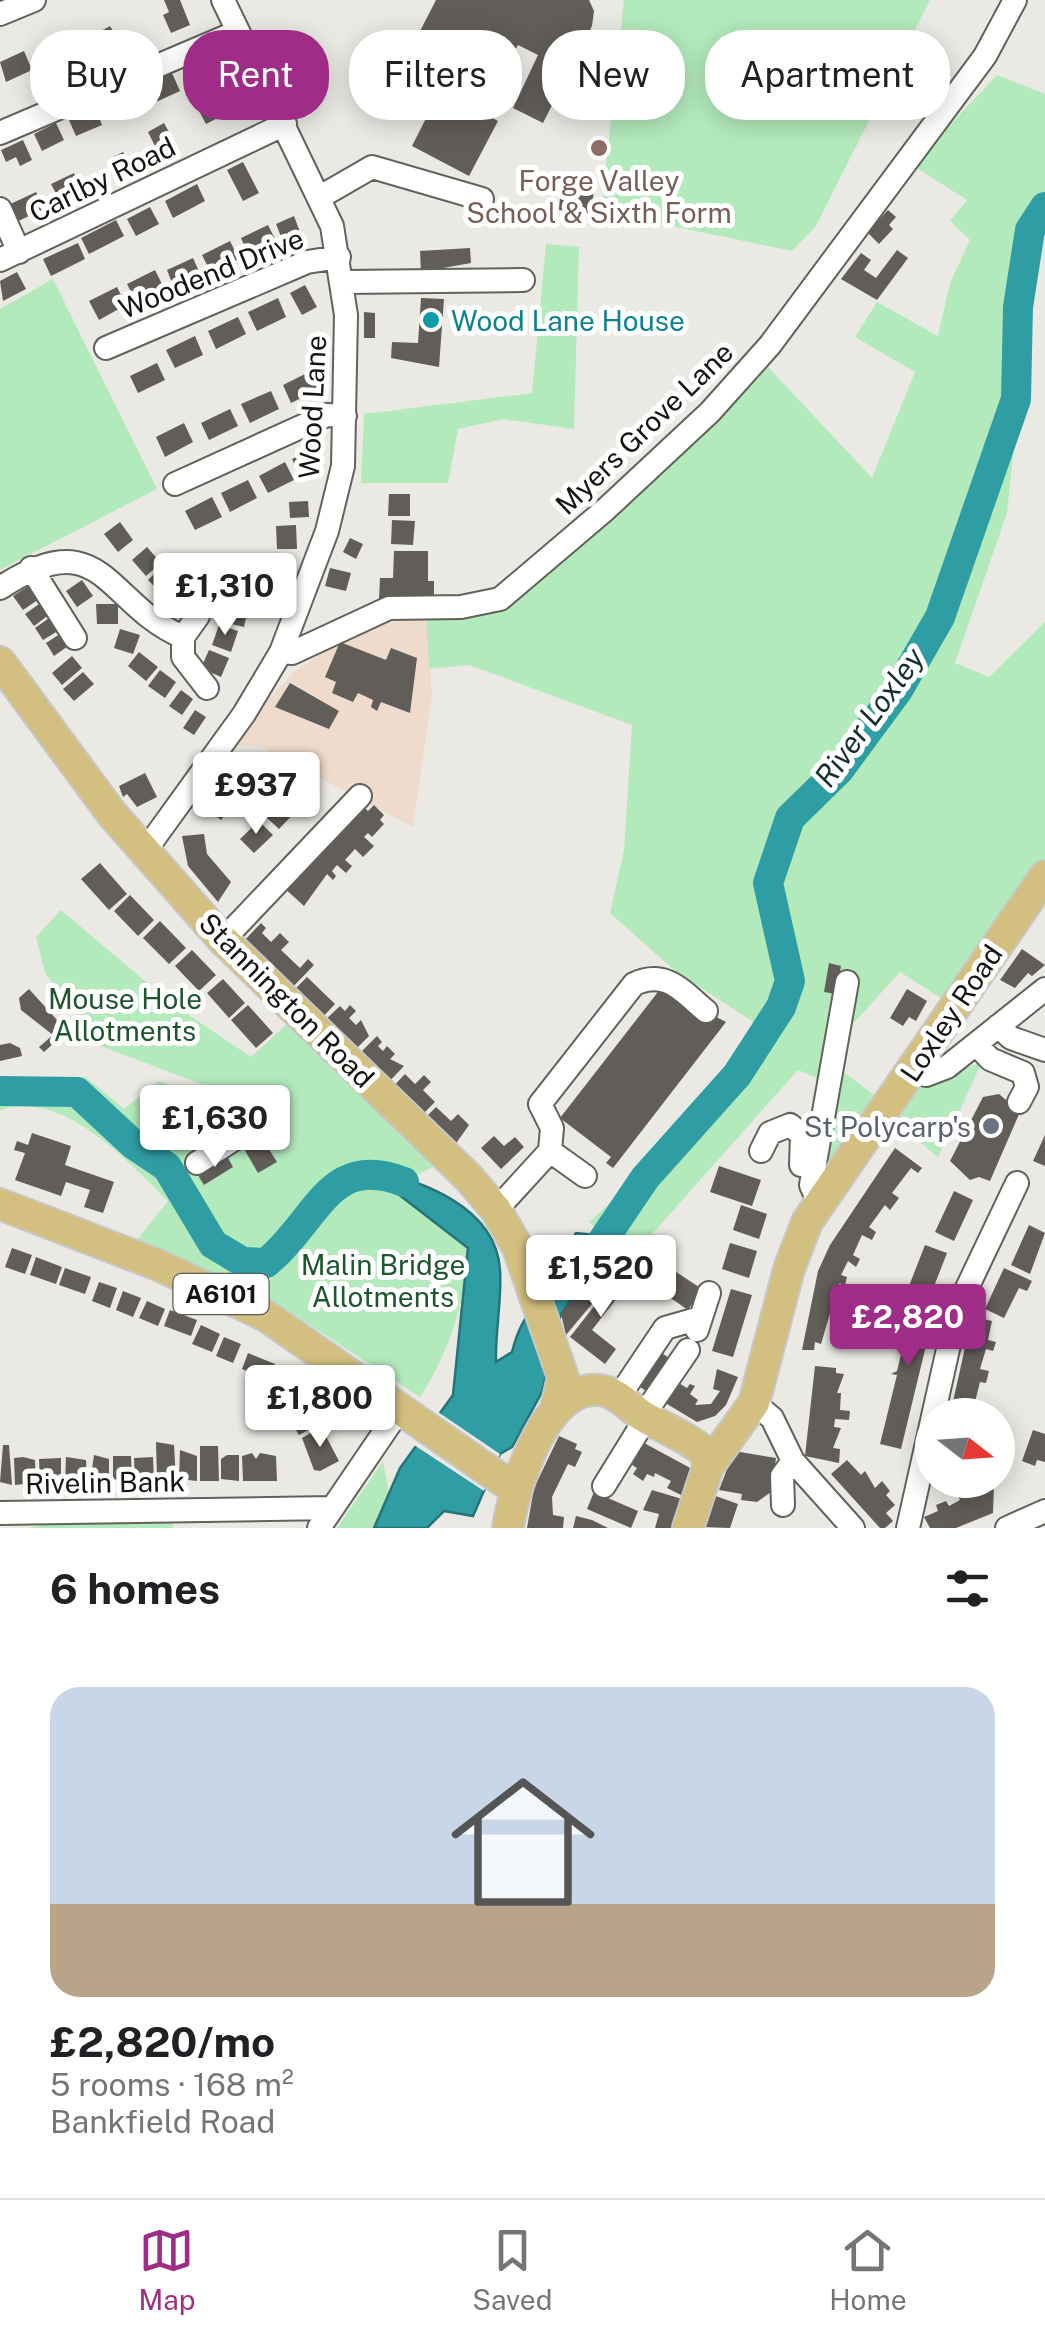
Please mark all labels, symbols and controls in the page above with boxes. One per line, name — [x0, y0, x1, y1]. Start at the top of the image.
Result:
chip: Buy — [30, 30, 163, 120]
chip: Rent — [183, 30, 329, 120]
chip: Filters — [349, 30, 522, 120]
chip: New — [542, 30, 685, 120]
chip: Apartment — [705, 30, 950, 120]
street label: Carlby Road — [24, 129, 180, 229]
marker: Forge Valley School & Sixth Form — [588, 137, 610, 159]
place label: Forge Valley School & Sixth Form — [466, 164, 732, 229]
street label: Woodend Drive — [114, 221, 308, 325]
place label: Wood Lane House — [451, 304, 685, 337]
marker: Wood Lane House — [420, 309, 442, 331]
street label: Wood Lane — [292, 334, 332, 480]
street label: Myers Grove Lane — [549, 335, 739, 521]
pin: £1,310 — [144, 553, 306, 638]
text: £1,310 — [176, 567, 274, 604]
water label: River Loxley — [807, 640, 932, 794]
pin: £937 — [197, 752, 315, 837]
text: £937 — [215, 766, 297, 803]
street label: Stannington Road — [193, 906, 381, 1094]
street label: Loxley Road — [893, 938, 1009, 1088]
park label: Mouse Hole Allotments — [48, 982, 202, 1047]
pin: £1,630 — [134, 1085, 296, 1170]
text: £1,630 — [162, 1099, 268, 1136]
place label: St Polycarp's — [804, 1110, 971, 1143]
marker: St Polycarp's — [980, 1115, 1002, 1137]
pin: £1,520 — [520, 1235, 682, 1320]
park label: Malin Bridge Allotments — [301, 1248, 465, 1313]
text: £1,520 — [548, 1249, 654, 1286]
road number: A6101 — [174, 1274, 268, 1314]
pin: £2,820 — [827, 1284, 989, 1369]
text: £2,820 — [852, 1298, 964, 1335]
pin: £1,800 — [239, 1365, 401, 1450]
text: £1,800 — [267, 1379, 373, 1416]
north arrow — [915, 1398, 1015, 1498]
map controls — [915, 1398, 1015, 1498]
street label: Rivelin Bank — [25, 1464, 185, 1500]
icon: filters — [940, 1561, 995, 1616]
text: 6 homes — [50, 1564, 220, 1613]
icon: home — [433, 1752, 613, 1932]
text: £2,820/mo — [50, 2017, 275, 2066]
text: 5 rooms · 168 m² — [50, 2066, 294, 2103]
text: Bankfield Road — [50, 2103, 275, 2140]
tab: Map — [138, 2223, 195, 2316]
tab: Saved — [472, 2223, 552, 2316]
tab: Home — [829, 2223, 907, 2316]

